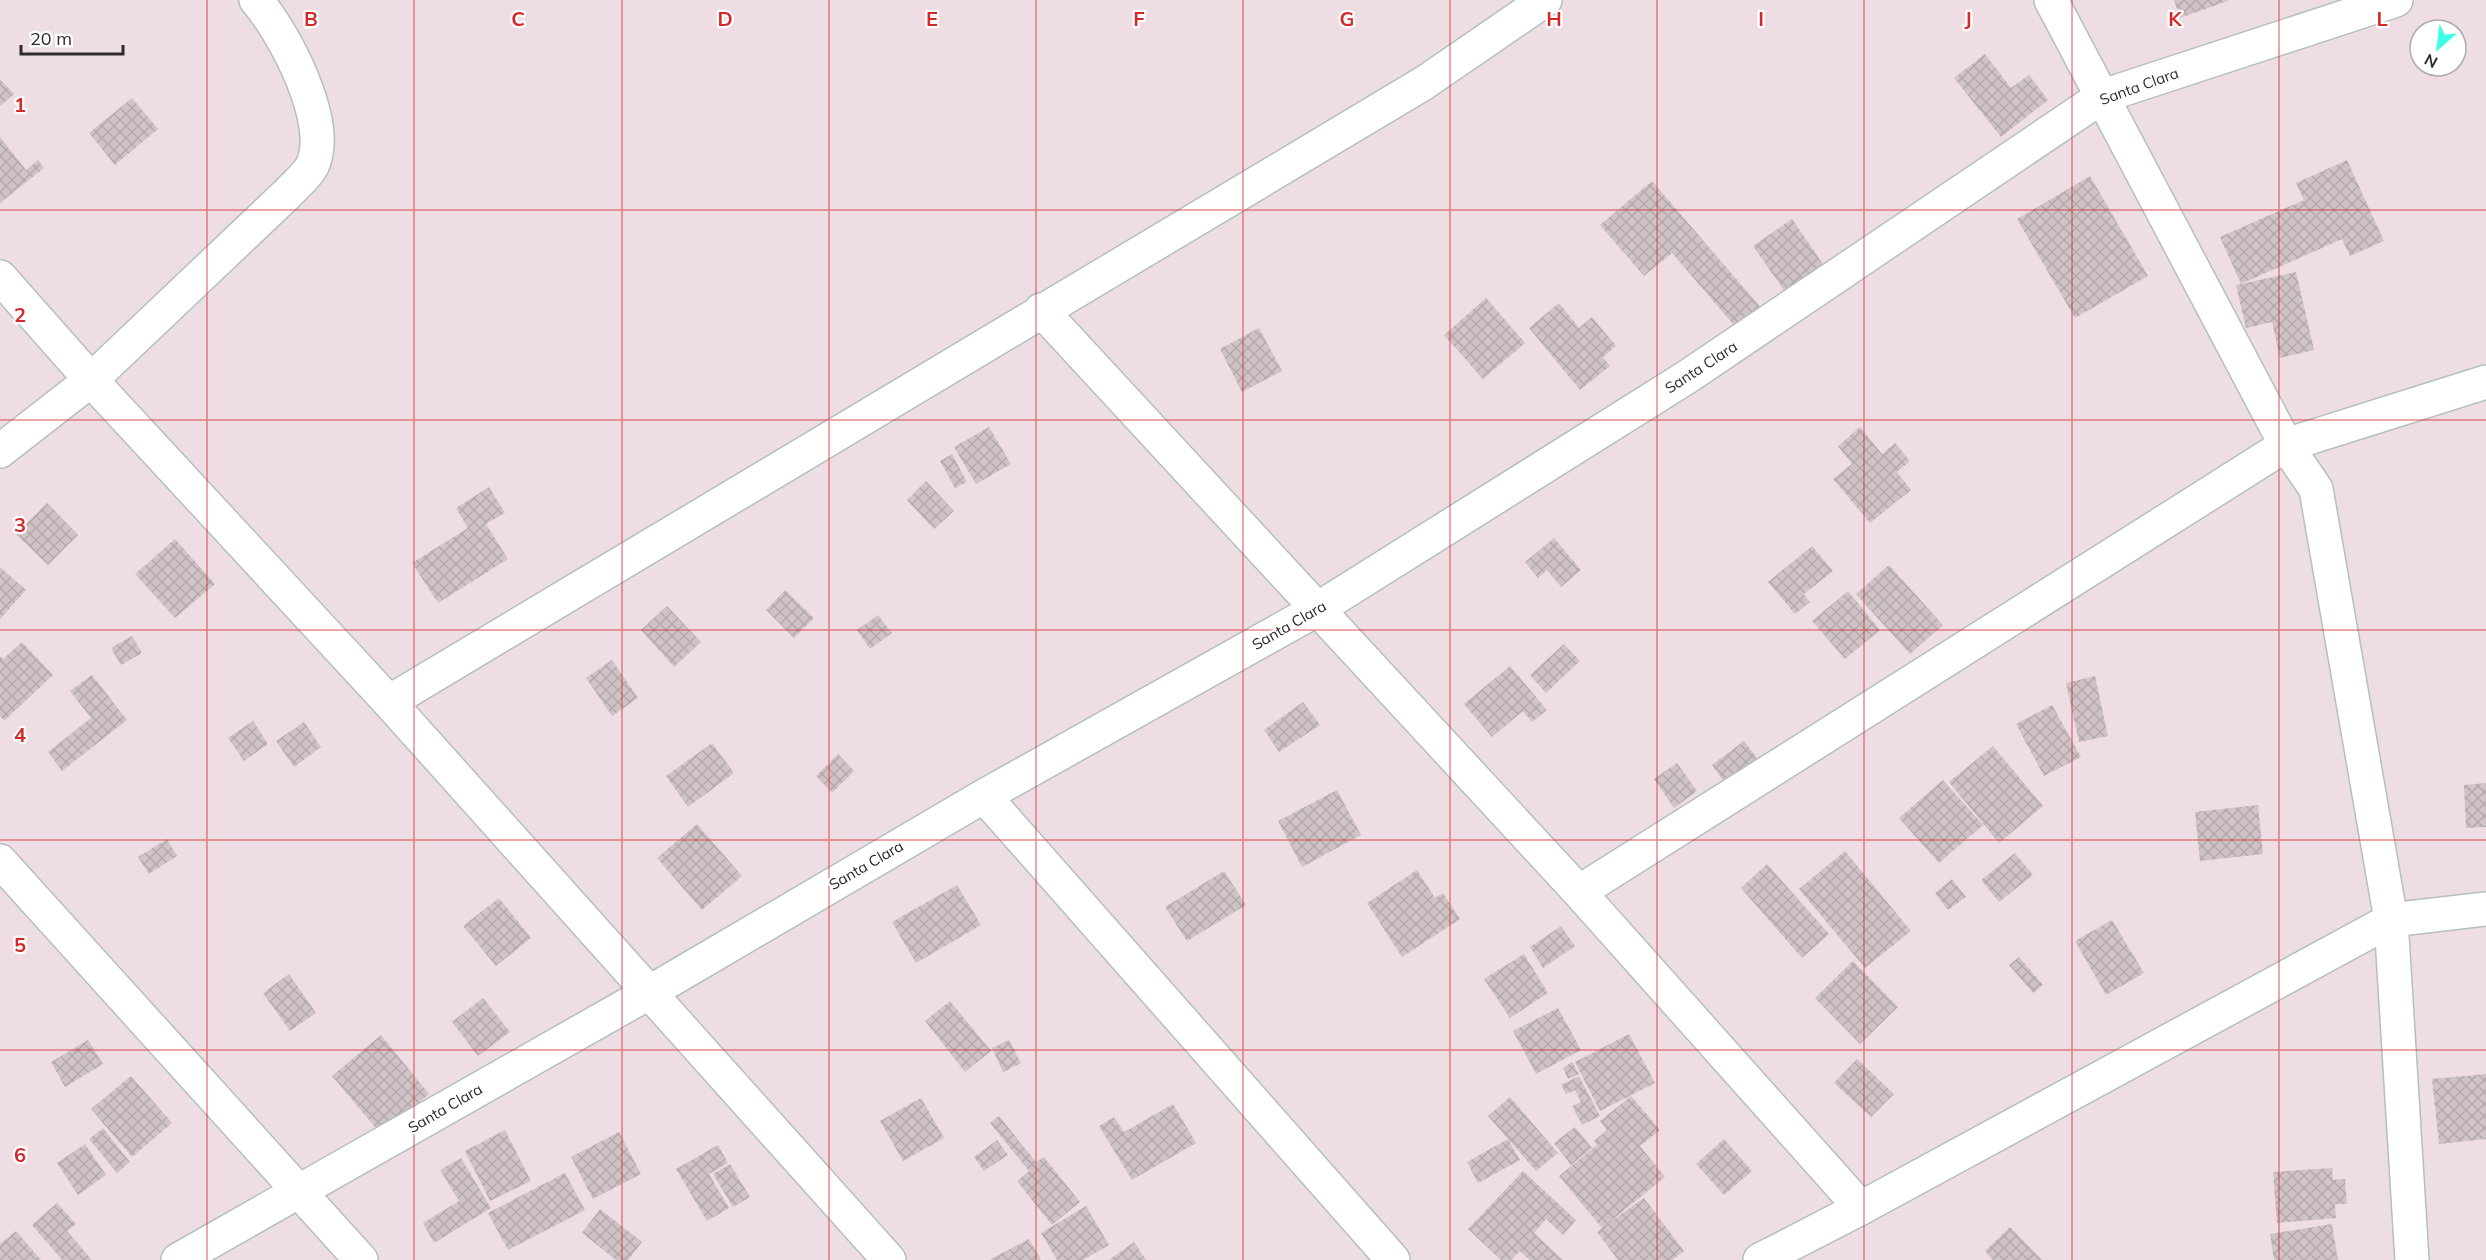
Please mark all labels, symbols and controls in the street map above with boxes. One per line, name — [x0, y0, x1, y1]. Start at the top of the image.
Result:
text: B — [304, 6, 318, 31]
text: C — [511, 6, 525, 31]
text: D — [717, 6, 733, 31]
text: E — [926, 6, 938, 31]
text: F — [1133, 6, 1145, 31]
text: G — [1340, 6, 1354, 31]
text: H — [1546, 6, 1562, 31]
text: I — [1758, 6, 1764, 31]
text: J — [1964, 6, 1972, 31]
text: K — [2168, 6, 2182, 31]
text: L — [2376, 6, 2388, 31]
scale bar — [21, 18, 123, 56]
north arrow — [2408, 18, 2468, 78]
text: 20 m — [30, 27, 72, 50]
text: N — [2421, 50, 2441, 73]
street label: Santa Clara — [2097, 63, 2181, 109]
text: 1 — [14, 92, 26, 117]
text: 2 — [14, 302, 26, 327]
street label: Santa Clara — [1661, 337, 1741, 397]
text: 3 — [14, 512, 26, 537]
street label: Santa Clara — [1249, 596, 1329, 654]
text: 4 — [14, 722, 26, 747]
street label: Santa Clara — [826, 836, 906, 894]
text: 5 — [14, 932, 26, 957]
street label: Santa Clara — [405, 1079, 485, 1137]
text: 6 — [14, 1142, 26, 1167]

